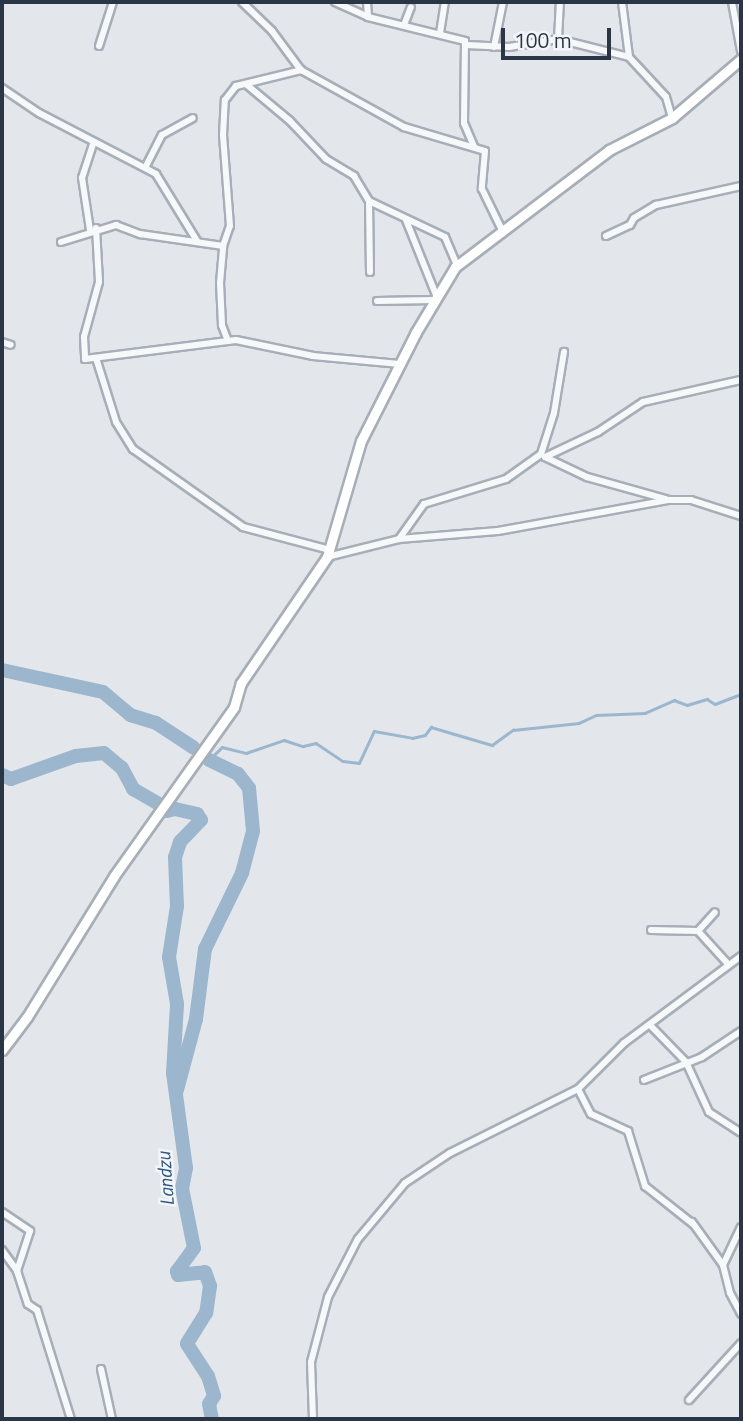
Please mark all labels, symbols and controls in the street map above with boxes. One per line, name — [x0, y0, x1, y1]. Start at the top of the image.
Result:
scale bar — [505, 14, 615, 58]
text: 100 m — [514, 24, 571, 56]
water label: Landzu — [152, 1151, 178, 1207]

